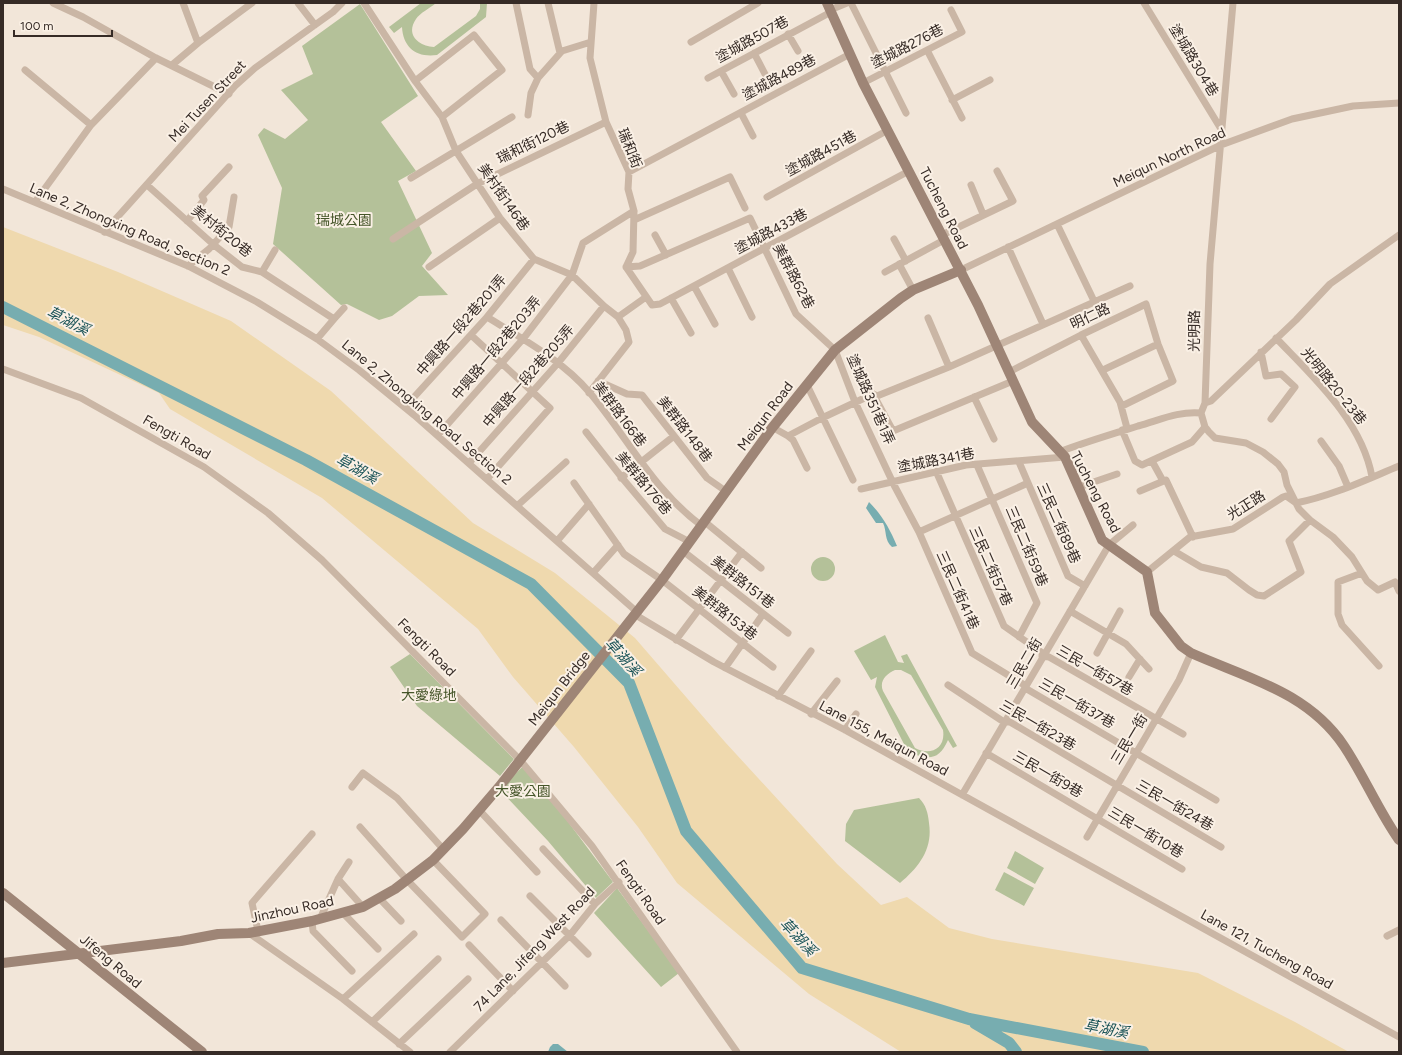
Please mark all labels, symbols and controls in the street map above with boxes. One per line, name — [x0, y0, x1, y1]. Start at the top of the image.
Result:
scale bar — [14, 12, 112, 38]
street label: 塗城路507巷 — [713, 12, 792, 66]
text: 100 m — [20, 19, 54, 33]
street label: 塗城路276巷 — [868, 21, 946, 72]
street label: 塗城路304巷 — [1165, 21, 1222, 99]
street label: 塗城路489巷 — [739, 51, 819, 104]
street label: Mei Tusen Street — [165, 57, 250, 146]
street label: 瑞和街120巷 — [494, 118, 572, 167]
street label: Meiqun North Road — [1110, 124, 1228, 191]
street label: 瑞和街 — [614, 126, 645, 171]
street label: 塗城路451巷 — [783, 127, 860, 180]
street label: 美村街146巷 — [474, 160, 533, 234]
street label: Tucheng Road — [916, 164, 971, 252]
street label: Lane 2, Zhongxing Road, Section 2 — [27, 179, 233, 280]
street label: 美村街20巷 — [188, 202, 255, 261]
street label: 塗城路433巷 — [732, 205, 811, 258]
park label: 瑞城公園 — [316, 212, 372, 229]
street label: 美群路62巷 — [769, 241, 818, 312]
street label: 中興路一段2巷201弄 — [413, 271, 510, 379]
street label: 中興路一段2巷203弄 — [448, 293, 545, 404]
street label: 明仁路 — [1068, 300, 1113, 333]
water label: 草湖溪 — [44, 303, 94, 340]
street label: 光明路 — [1186, 310, 1203, 352]
street label: 中興路一段2巷205弄 — [479, 321, 578, 431]
street label: Lane 2, Zhongxing Road, Section 2 — [338, 336, 515, 488]
street label: 光明路20-23巷 — [1297, 344, 1370, 428]
street label: 塗城路351巷1弄 — [843, 351, 898, 447]
street label: 美群路166巷 — [589, 378, 650, 450]
street label: Meiqun Road — [734, 378, 797, 454]
street label: 美群路148巷 — [654, 393, 716, 466]
street label: Fengti Road — [140, 411, 214, 464]
street label: 塗城路341巷 — [896, 445, 976, 476]
street label: 美群路176巷 — [612, 448, 675, 518]
street label: Tucheng Road — [1067, 449, 1124, 536]
water label: 草湖溪 — [333, 450, 383, 489]
street label: 三民二街89巷 — [1033, 480, 1084, 566]
street label: 光正路 — [1224, 487, 1269, 524]
street label: 三民二街59巷 — [1002, 503, 1051, 589]
street label: 三民二街57巷 — [965, 524, 1016, 609]
street label: 三民二街41巷 — [933, 548, 982, 632]
street label: 美群路151巷 — [708, 552, 778, 612]
street label: 美群路153巷 — [689, 583, 760, 644]
street label: Fengti Road — [394, 615, 459, 680]
water label: 草湖溪 — [601, 634, 646, 681]
street label: 三民二街 — [1003, 635, 1046, 692]
street label: 三民一街57巷 — [1053, 642, 1136, 699]
street label: Meiqun Bridge — [525, 647, 594, 729]
street label: 三民一街37巷 — [1036, 675, 1118, 732]
park label: 大愛綠地 — [401, 687, 457, 704]
street label: Lane 155, Meiqun Road — [816, 697, 951, 780]
street label: 三民一街23巷 — [996, 697, 1079, 754]
street label: 三民一街 — [1108, 711, 1151, 768]
street label: 三民一街9巷 — [1010, 748, 1086, 801]
street label: 三民一街24巷 — [1133, 776, 1216, 834]
park label: 大愛公園 — [495, 783, 551, 800]
street label: 三民一街10巷 — [1105, 803, 1186, 862]
street label: Fengti Road — [612, 857, 669, 928]
street label: 74 Lane, Jifeng West Road — [470, 883, 598, 1015]
street label: Jinzhou Road — [249, 892, 335, 927]
street label: Lane 121, Tucheng Road — [1197, 906, 1336, 993]
water label: 草湖溪 — [776, 914, 821, 961]
street label: Jifeng Road — [77, 931, 145, 992]
water label: 草湖溪 — [1082, 1016, 1132, 1043]

